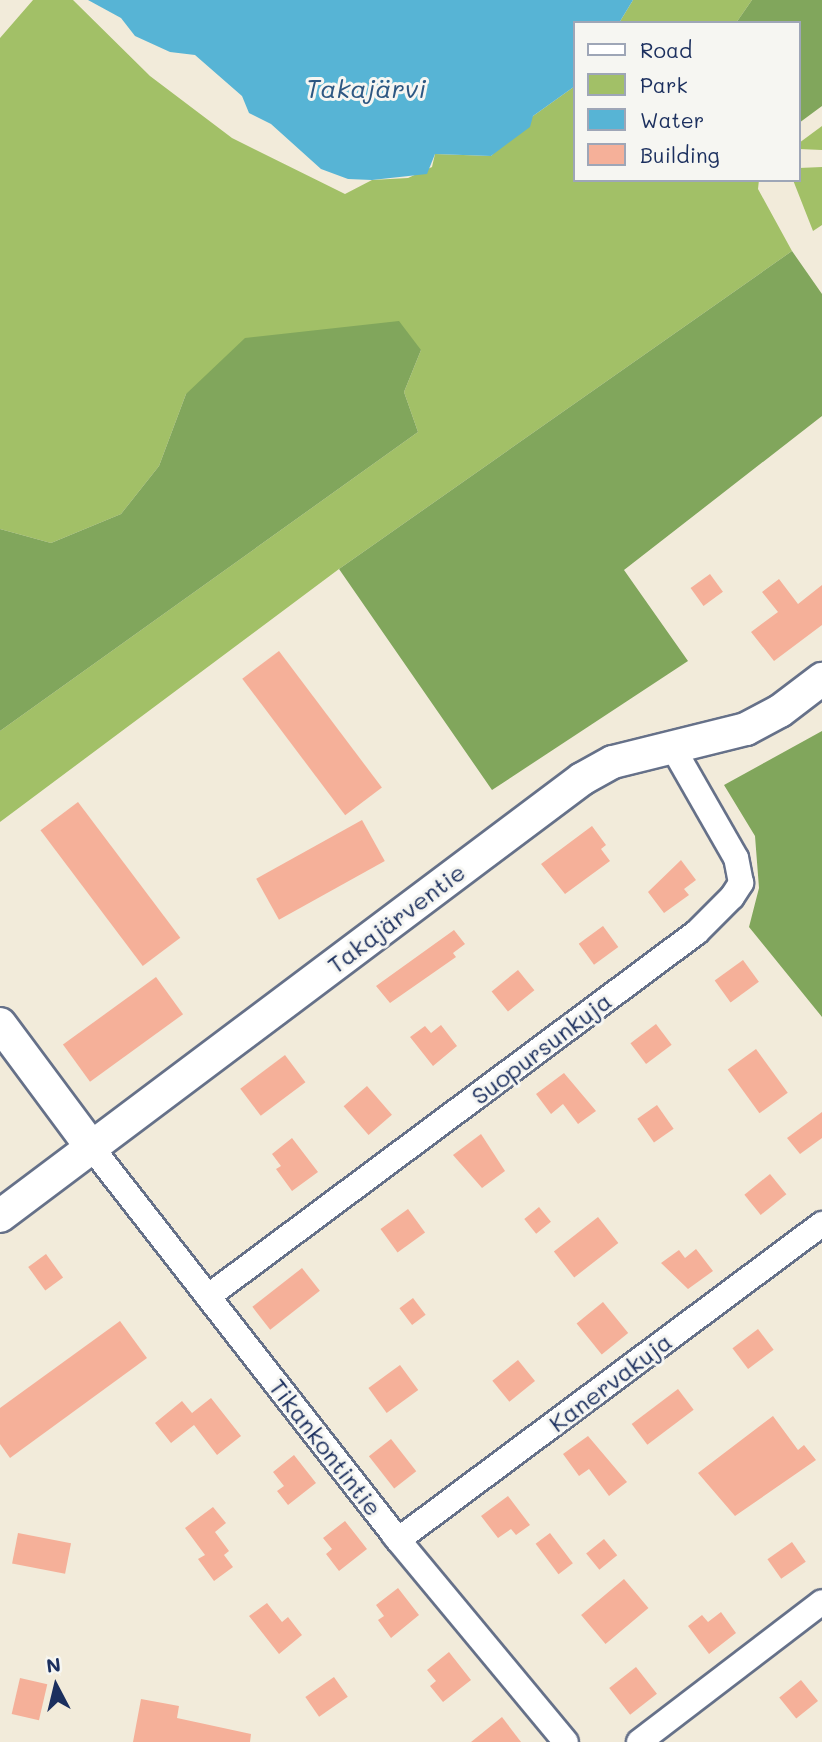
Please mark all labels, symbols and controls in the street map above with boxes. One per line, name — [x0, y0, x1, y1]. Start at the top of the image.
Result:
legend — [574, 21, 801, 182]
text: Road — [640, 36, 692, 63]
text: Park — [640, 71, 688, 98]
water label: Takajärvi — [306, 73, 426, 105]
text: Water — [640, 106, 704, 133]
text: Building — [640, 141, 720, 168]
street label: Takajärventie — [322, 857, 470, 979]
street label: Suopursunkuja — [465, 986, 617, 1110]
street label: Kanervakuja — [543, 1326, 677, 1438]
street label: Tikankontintie — [264, 1373, 388, 1521]
north arrow — [21, 1651, 91, 1721]
text: N — [45, 1651, 62, 1678]

